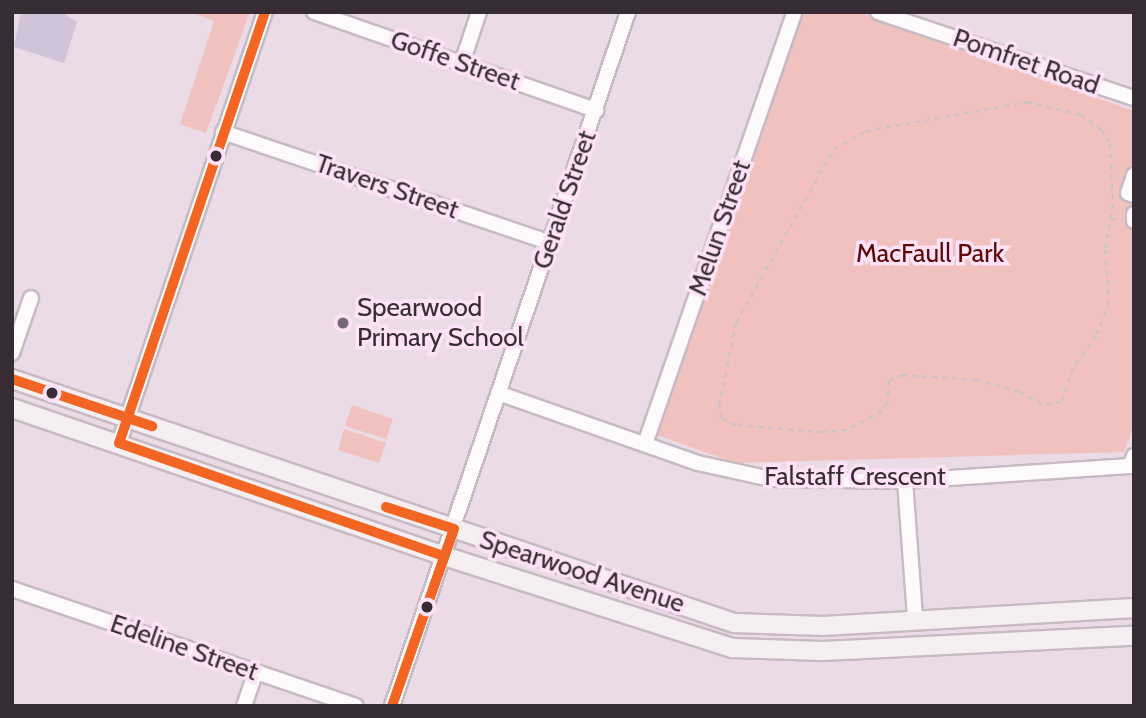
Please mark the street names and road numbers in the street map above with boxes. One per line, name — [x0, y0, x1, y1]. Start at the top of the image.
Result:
street label: Pomfret Road — [949, 22, 1103, 102]
street label: Goffe Street — [386, 24, 524, 98]
street label: Gerald Street — [527, 127, 603, 273]
street label: Travers Street — [311, 148, 463, 226]
street label: Melun Street — [682, 156, 758, 300]
street label: Falstaff Crescent — [764, 461, 946, 493]
street label: Spearwood Avenue — [476, 524, 688, 620]
street label: Edeline Street — [106, 608, 262, 688]

